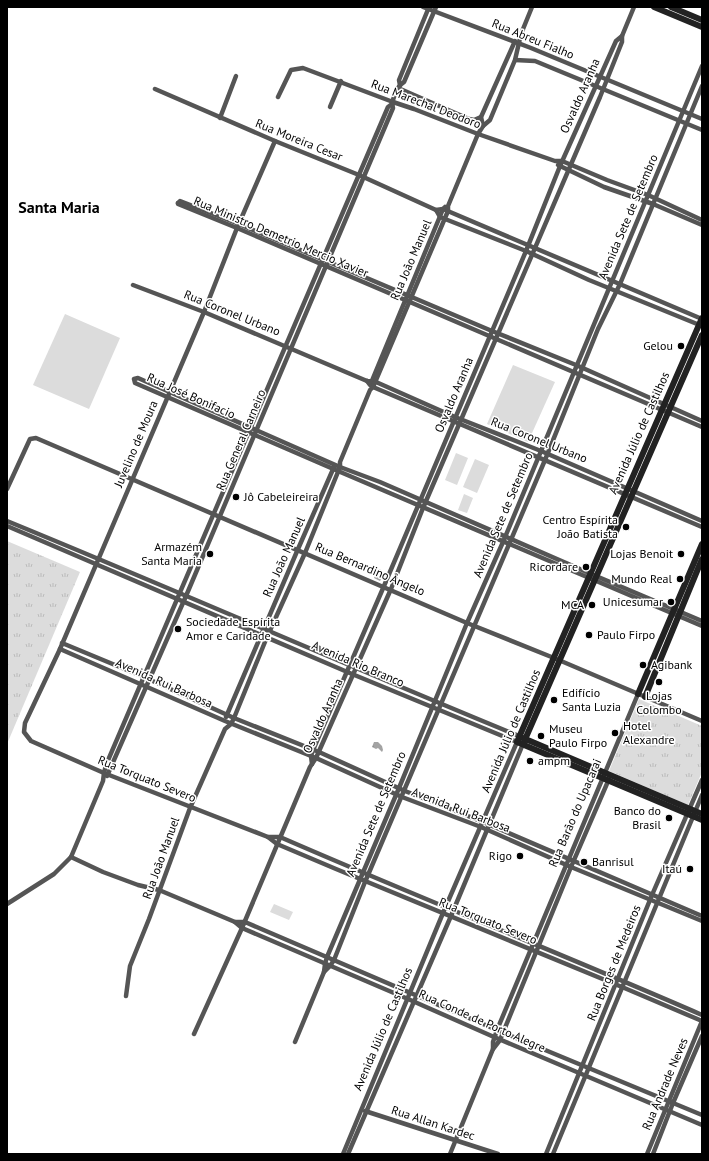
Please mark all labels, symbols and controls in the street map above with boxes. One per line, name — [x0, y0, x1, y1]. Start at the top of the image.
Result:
street label: Rua Abreu Fialho — [490, 15, 577, 62]
street label: Osvaldo Aranha — [556, 56, 603, 136]
street label: Rua Marechal Deodoro — [369, 76, 483, 131]
street label: Rua Moreira Cesar — [253, 115, 345, 164]
street label: Avenida Sete de Setembro — [594, 152, 661, 282]
street label: Rua Ministro Demetrio Mercio Xavier — [191, 193, 371, 280]
district label: Santa Maria — [18, 197, 100, 217]
street label: Rua João Manuel — [387, 217, 434, 302]
street label: Rua Coronel Urbano — [182, 286, 283, 339]
place label: Gelou — [643, 338, 673, 353]
marker: Gelou — [676, 341, 686, 351]
street label: Osvaldo Aranha — [431, 355, 476, 435]
street label: Rua José Bonifacio — [145, 369, 238, 422]
street label: Avenida Júlio de Castilhos — [605, 369, 672, 496]
street label: Rua General Carneiro — [212, 387, 269, 493]
street label: Juvelino de Moura — [110, 398, 161, 490]
street label: Rua Coronel Urbano — [489, 413, 590, 466]
street label: Avenida Sete de Setembro — [469, 450, 536, 580]
place label: Jô Cabeleireira — [243, 489, 319, 504]
marker: Jô Cabeleireira — [231, 492, 241, 502]
place label: Centro Espírita João Batista — [543, 512, 618, 541]
street label: Rua João Manuel — [259, 514, 308, 599]
marker: Centro Espírita João Batista — [621, 522, 631, 532]
place label: Armazém Santa Maria — [141, 539, 202, 568]
street label: Rua Bernardino Ângelo — [313, 539, 427, 598]
place label: Lojas Benoit — [610, 546, 673, 561]
marker: Armazém Santa Maria — [205, 549, 215, 559]
marker: Lojas Benoit — [676, 549, 686, 559]
place label: Ricordare — [529, 559, 578, 574]
marker: Ricordare — [581, 562, 591, 572]
place label: Mundo Real — [611, 571, 672, 586]
marker: Mundo Real — [675, 574, 685, 584]
place label: Unicesumar — [603, 594, 663, 609]
place label: MCA — [561, 597, 584, 612]
marker: Unicesumar — [666, 597, 676, 607]
marker: MCA — [587, 600, 597, 610]
place label: Sociedade Espírita Amor e Caridade — [186, 614, 280, 643]
marker: Sociedade Espírita Amor e Caridade — [173, 624, 183, 634]
place label: Paulo Firpo — [597, 627, 655, 642]
marker: Paulo Firpo — [584, 630, 594, 640]
street label: Avenida Rio Branco — [310, 637, 407, 690]
street label: Avenida Rui Barbosa — [113, 654, 215, 711]
place label: Agibank — [651, 657, 693, 672]
marker: Agibank — [638, 660, 648, 670]
street label: Avenida Júlio de Castilhos — [478, 667, 543, 795]
street label: Osvaldo Aranha — [299, 676, 346, 756]
marker: Lojas Colombo — [654, 677, 664, 687]
place label: Edifício Santa Luzia — [562, 685, 621, 714]
place label: Lojas Colombo — [636, 688, 682, 717]
marker: Edifício Santa Luzia — [549, 695, 559, 705]
place label: Hotel Alexandre — [623, 718, 675, 747]
place label: Museu Paulo Firpo — [549, 721, 607, 750]
marker: Hotel Alexandre — [610, 728, 620, 738]
marker: Museu Paulo Firpo — [536, 731, 546, 741]
street label: Avenida Sete de Setembro — [342, 749, 409, 879]
street label: Rua Torquato Severo — [96, 752, 199, 805]
place label: ampm — [538, 753, 570, 768]
marker: ampm — [525, 756, 535, 766]
street label: Rua Barão do Upacarai — [545, 756, 604, 869]
street label: Avenida Rui Barbosa — [410, 784, 513, 835]
place label: Banco do Brasil — [614, 803, 661, 832]
marker: Banco do Brasil — [664, 813, 674, 823]
street label: Rua João Manuel — [139, 814, 182, 901]
place label: Rigo — [489, 848, 512, 863]
marker: Rigo — [515, 851, 525, 861]
place label: Banrisul — [592, 854, 634, 869]
marker: Banrisul — [579, 857, 589, 867]
place label: Itaú — [662, 861, 682, 876]
marker: Itaú — [685, 864, 695, 874]
street label: Rua Torquato Severo — [437, 894, 540, 947]
street label: Rua Borges de Medeiros — [583, 903, 644, 1023]
street label: Avenida Júlio de Castilhos — [350, 965, 415, 1093]
street label: Rua Conde de Porto Alegre — [417, 986, 548, 1055]
street label: Rua Andrade Neves — [638, 1035, 691, 1132]
street label: Rua Allan Kardec — [390, 1102, 477, 1143]

